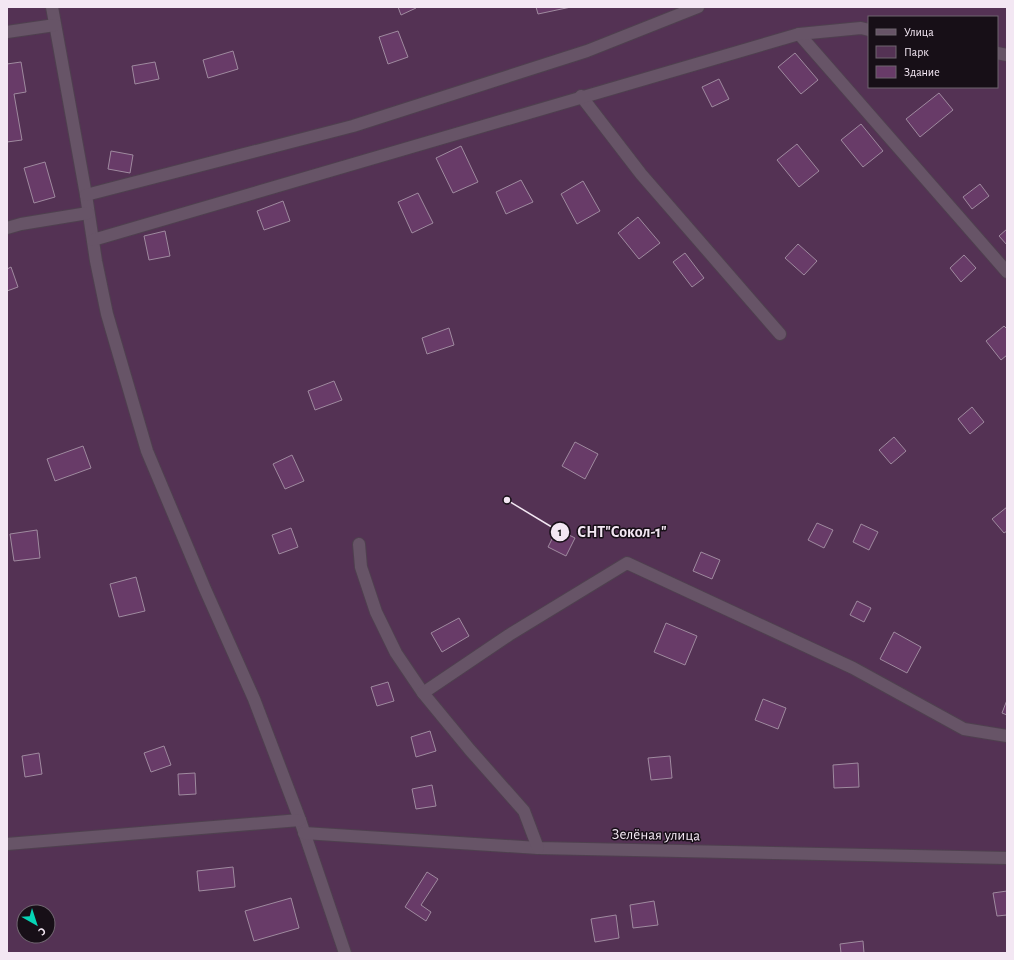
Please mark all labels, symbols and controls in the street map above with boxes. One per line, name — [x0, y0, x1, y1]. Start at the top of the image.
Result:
legend — [868, 16, 998, 88]
text: Улица — [904, 26, 934, 38]
text: Парк — [904, 46, 929, 58]
text: Здание — [904, 66, 940, 78]
callout: СНТ"Сокол-1" — [550, 518, 675, 546]
text: СНТ"Сокол-1" — [577, 524, 667, 540]
text: 1 — [558, 526, 562, 538]
street label: Зелёная улица — [612, 827, 700, 843]
north arrow — [16, 904, 56, 944]
text: С — [36, 925, 48, 938]

